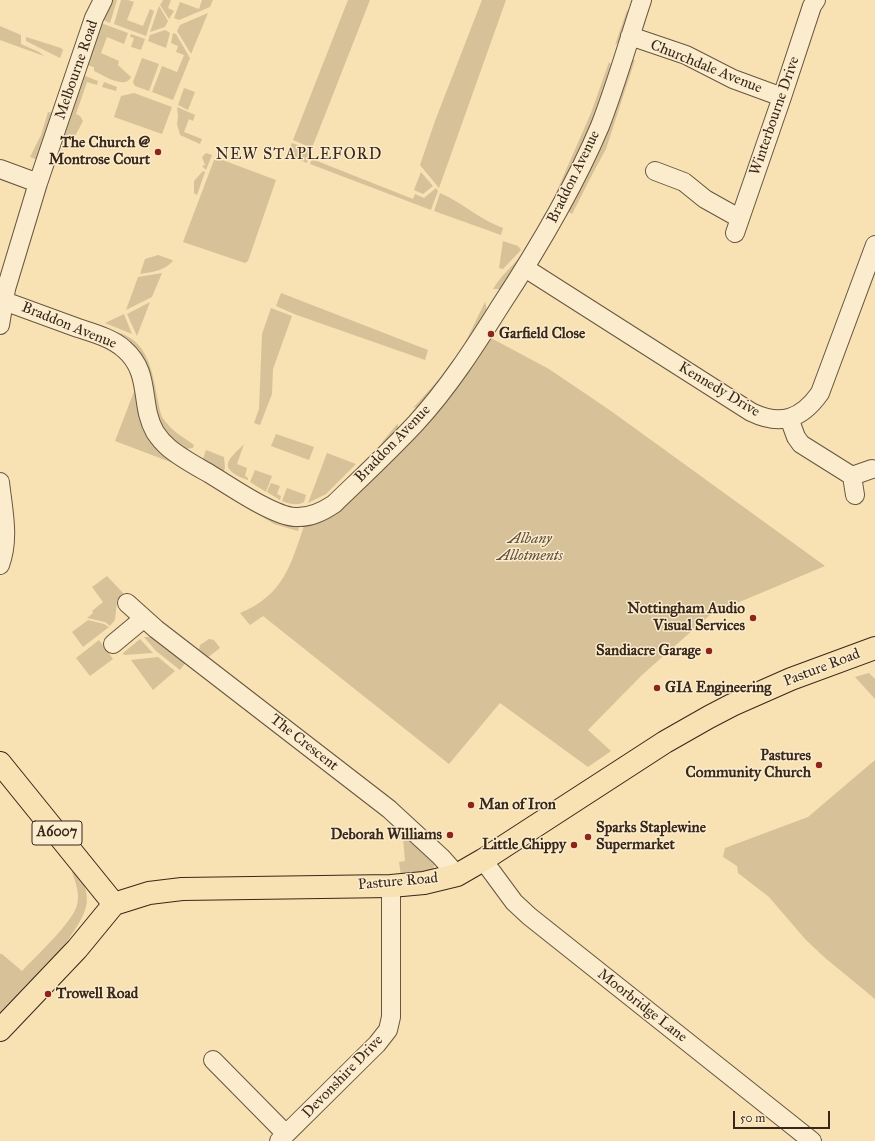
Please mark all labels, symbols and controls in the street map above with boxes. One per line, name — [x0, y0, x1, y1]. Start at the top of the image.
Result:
street label: Melbourne Road — [52, 18, 102, 122]
street label: Churchdale Avenue — [647, 36, 765, 98]
street label: Winterbourne Drive — [746, 54, 804, 178]
street label: Braddon Avenue — [544, 128, 604, 226]
place label: The Church @ Montrose Court — [49, 134, 150, 169]
district label: NEW STAPLEFORD — [216, 145, 382, 165]
marker: The Church @ Montrose Court — [153, 147, 163, 157]
street label: Braddon Avenue — [19, 299, 119, 353]
place label: Garfield Close — [499, 325, 585, 343]
marker: Garfield Close — [486, 329, 496, 339]
street label: Kennedy Drive — [675, 359, 763, 421]
street label: Braddon Avenue — [351, 401, 435, 487]
park label: Albany Allotments — [497, 530, 563, 565]
place label: Nottingham Audio Visual Services — [627, 600, 745, 635]
marker: Nottingham Audio Visual Services — [748, 613, 758, 623]
place label: Sandiacre Garage — [596, 642, 701, 660]
street label: Pasture Road — [781, 645, 863, 691]
marker: Sandiacre Garage — [704, 646, 714, 656]
place label: GIA Engineering — [665, 679, 771, 697]
marker: GIA Engineering — [652, 683, 662, 693]
street label: The Crescent — [266, 711, 342, 775]
place label: Pastures Community Church — [686, 747, 811, 782]
marker: Pastures Community Church — [814, 760, 824, 770]
place label: Man of Iron — [479, 796, 556, 814]
marker: Man of Iron — [466, 800, 476, 810]
place label: Sparks Staplewine Supermarket — [596, 819, 706, 854]
road number: A6007 — [32, 821, 82, 845]
place label: Deborah Williams — [330, 826, 442, 844]
marker: Deborah Williams — [445, 830, 455, 840]
marker: Sparks Staplewine Supermarket — [583, 832, 593, 842]
place label: Little Chippy — [482, 836, 566, 854]
marker: Little Chippy — [569, 840, 579, 850]
street label: Pasture Road — [357, 870, 439, 894]
street label: Moorbridge Lane — [594, 965, 690, 1047]
place label: Trowell Road — [56, 985, 138, 1003]
marker: Trowell Road — [43, 989, 53, 999]
street label: Devonshire Drive — [299, 1032, 387, 1122]
scale bar — [735, 1103, 832, 1129]
text: 50 m — [740, 1111, 765, 1125]

